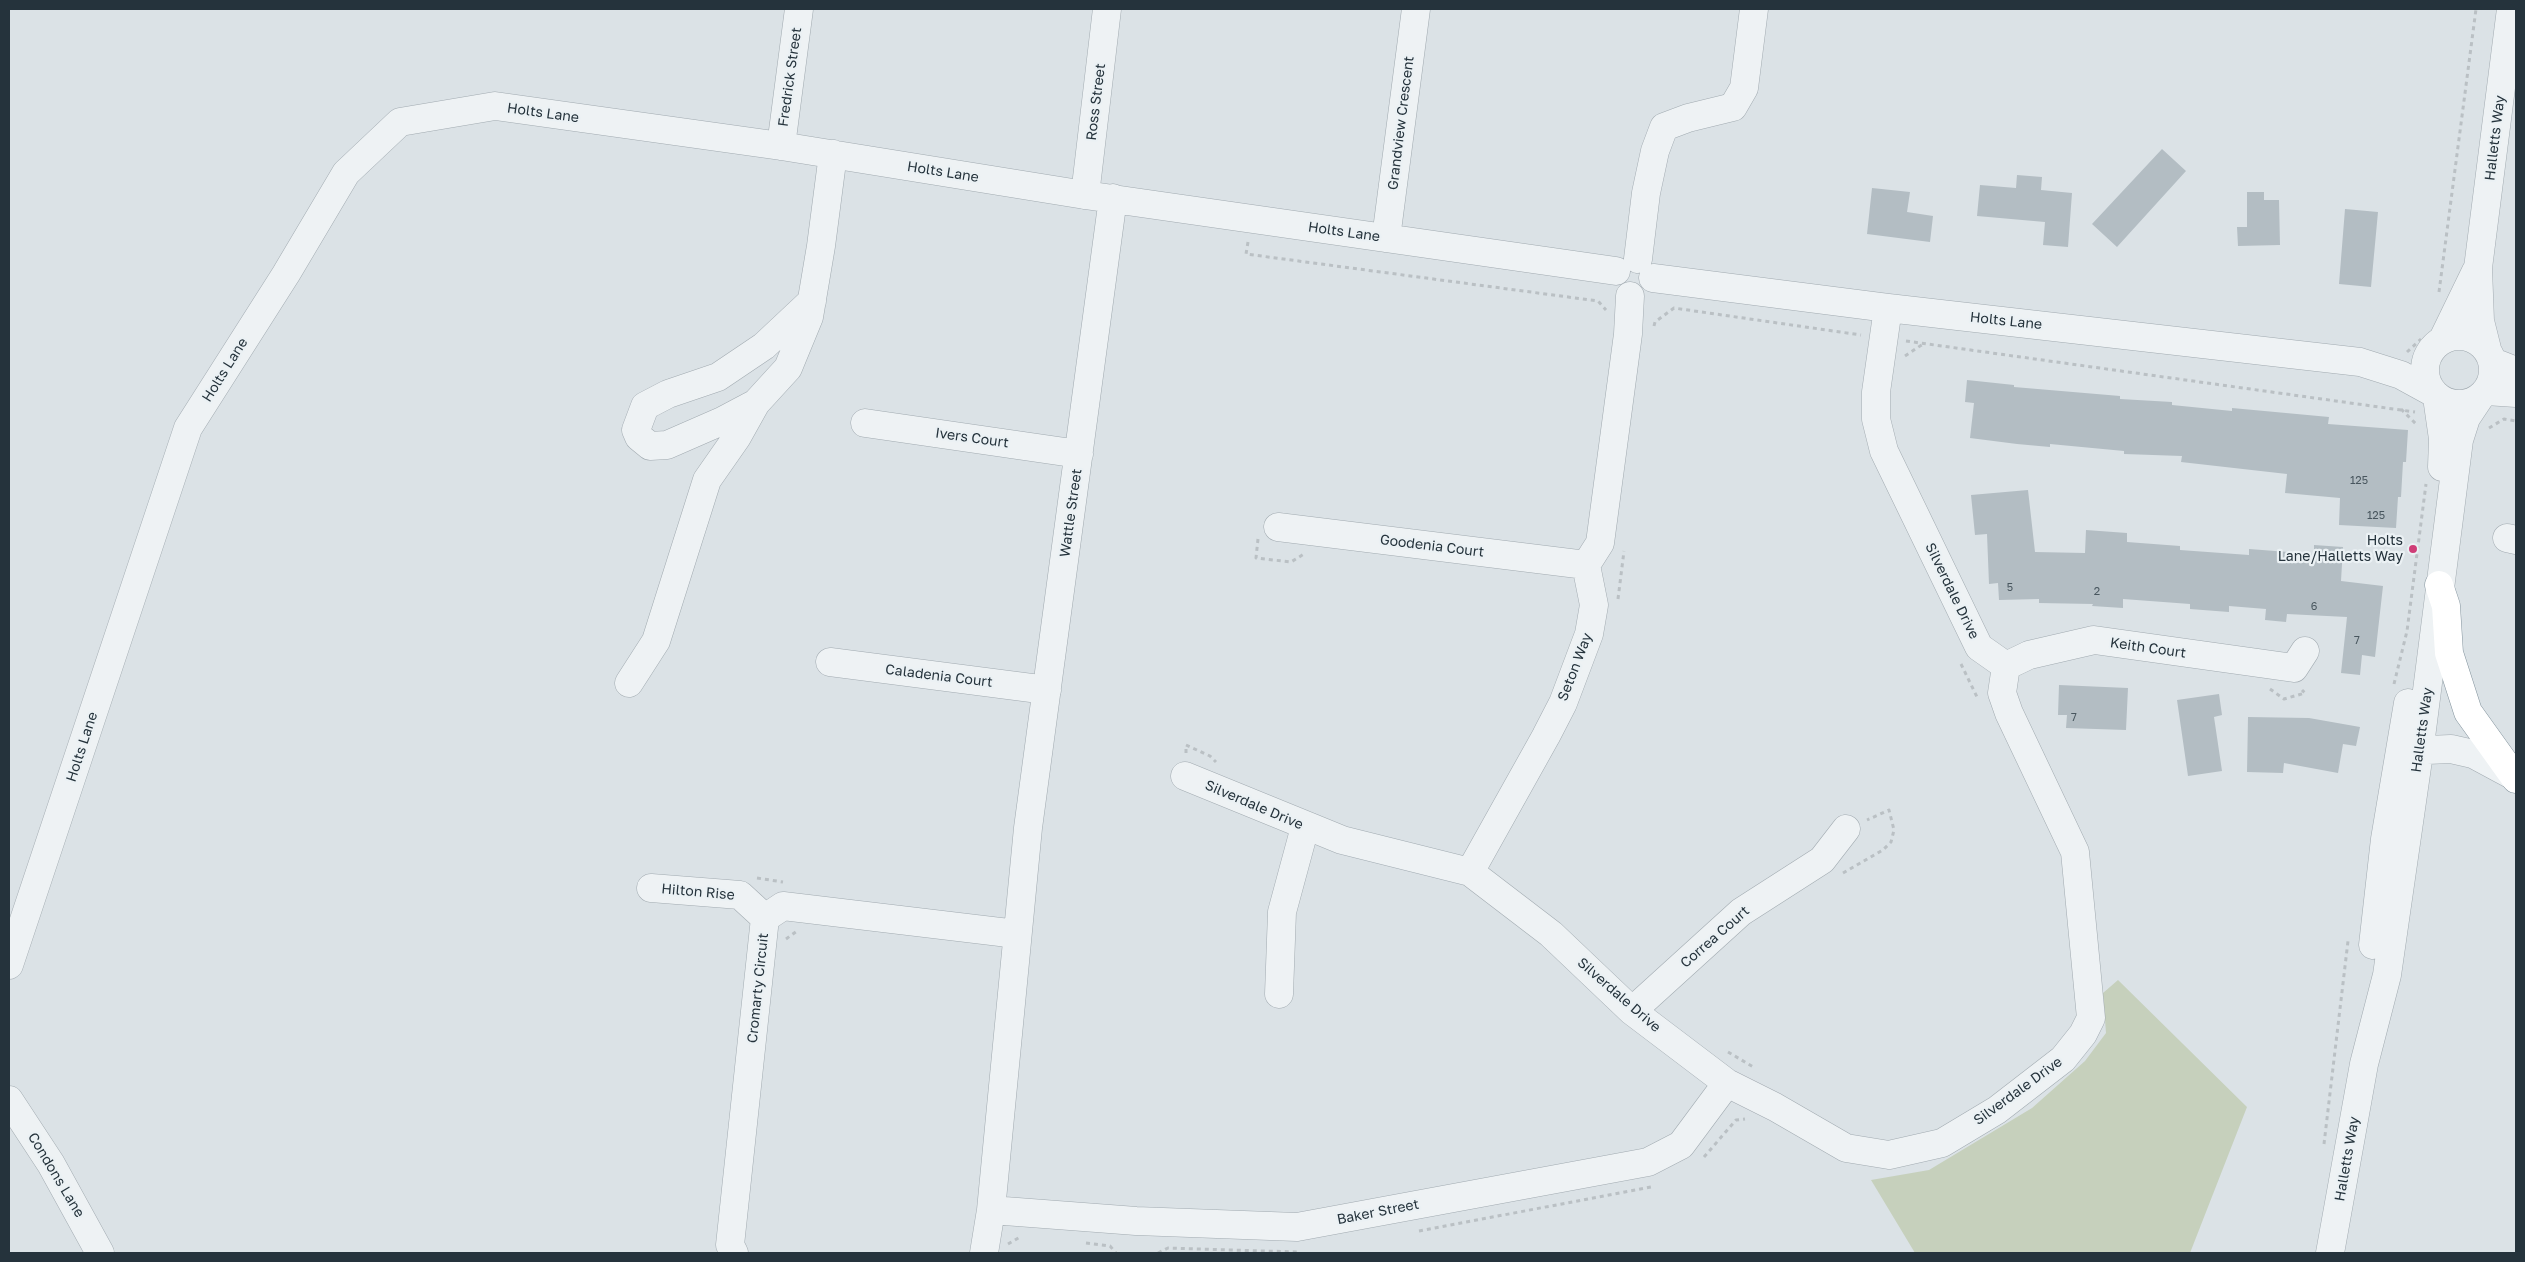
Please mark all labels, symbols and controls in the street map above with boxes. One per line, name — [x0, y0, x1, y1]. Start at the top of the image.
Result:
street label: Fredrick Street — [775, 26, 805, 128]
street label: Grandview Crescent — [1384, 55, 1418, 191]
street label: Ross Street — [1083, 62, 1109, 142]
street label: Halletts Way — [2481, 94, 2509, 182]
street label: Holts Lane — [506, 100, 580, 126]
street label: Holts Lane — [906, 158, 980, 186]
street label: Holts Lane — [1307, 219, 1381, 245]
street label: Holts Lane — [1969, 309, 2043, 333]
street label: Holts Lane — [199, 335, 251, 405]
street label: Ivers Court — [934, 425, 1010, 451]
street label: Wattle Street — [1056, 468, 1086, 558]
house number: 125 — [2350, 474, 2368, 488]
house number: 125 — [2367, 509, 2385, 523]
street label: Goodenia Court — [1379, 531, 1485, 561]
place label: Holts Lane/Halletts Way — [2278, 533, 2403, 566]
street label: Silverdale Drive — [1921, 540, 1983, 642]
marker: Holts Lane/Halletts Way — [2407, 543, 2419, 555]
house number: 5 — [2007, 581, 2013, 595]
house number: 2 — [2094, 585, 2100, 599]
house number: 6 — [2311, 600, 2317, 614]
street label: Seton Way — [1554, 631, 1596, 703]
street label: Keith Court — [2109, 634, 2187, 662]
house number: 7 — [2354, 634, 2360, 648]
street label: Caladenia Court — [884, 661, 994, 691]
street label: Halletts Way — [2408, 686, 2436, 774]
street label: Holts Lane — [63, 710, 101, 784]
house number: 7 — [2071, 711, 2077, 725]
street label: Silverdale Drive — [1202, 777, 1306, 833]
street label: Hilton Rise — [661, 880, 735, 904]
street label: Correa Court — [1677, 902, 1753, 972]
street label: Cromarty Circuit — [744, 932, 772, 1044]
street label: Silverdale Drive — [1574, 954, 1664, 1036]
street label: Silverdale Drive — [1971, 1053, 2065, 1129]
street label: Halletts Way — [2331, 1115, 2363, 1203]
street label: Condons Lane — [24, 1130, 88, 1220]
street label: Baker Street — [1335, 1196, 1421, 1228]

